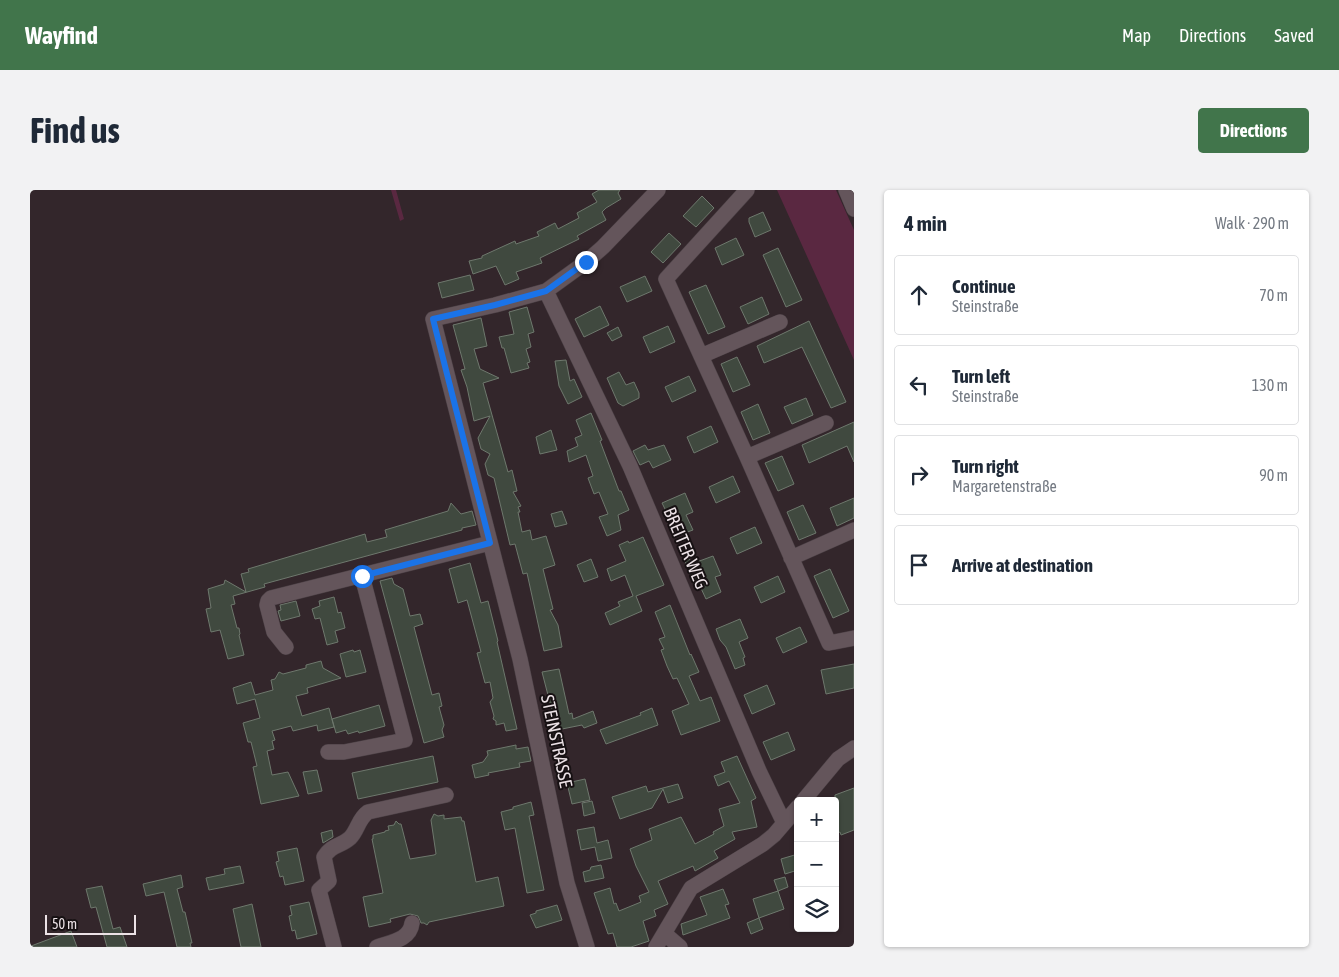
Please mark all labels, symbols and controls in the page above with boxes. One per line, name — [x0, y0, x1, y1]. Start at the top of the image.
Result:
text: Wayfind — [25, 22, 98, 49]
text: Map — [1122, 25, 1151, 46]
text: Directions — [1179, 25, 1246, 46]
text: Saved — [1274, 25, 1314, 46]
button: Directions — [1198, 108, 1309, 153]
text: Find us — [30, 110, 120, 150]
text: 4 min — [904, 211, 947, 235]
text: Walk · 290 m — [1215, 214, 1289, 232]
route end — [575, 251, 598, 274]
text: Continue — [952, 275, 1016, 297]
icon: ahead — [905, 281, 933, 309]
text: 70 m — [1259, 286, 1288, 304]
text: Steinstraße — [952, 297, 1019, 315]
text: Turn left — [952, 365, 1010, 387]
icon: left — [905, 371, 933, 399]
text: 130 m — [1252, 376, 1288, 394]
text: Steinstraße — [952, 387, 1019, 405]
text: Turn right — [952, 455, 1019, 477]
icon: right — [905, 461, 933, 489]
text: 90 m — [1259, 466, 1288, 484]
text: Margaretenstraße — [952, 477, 1057, 495]
street label: BREITER WEG — [659, 504, 713, 592]
icon: arrive — [905, 551, 933, 579]
text: Arrive at destination — [952, 554, 1093, 576]
route start — [351, 565, 374, 588]
street label: STEINSTRASSE — [537, 693, 577, 790]
map controls — [794, 797, 839, 932]
button: + — [794, 797, 839, 842]
button: − — [794, 842, 839, 887]
button: layers — [794, 887, 839, 932]
scale bar — [45, 912, 136, 935]
text: 50 m — [52, 916, 77, 932]

